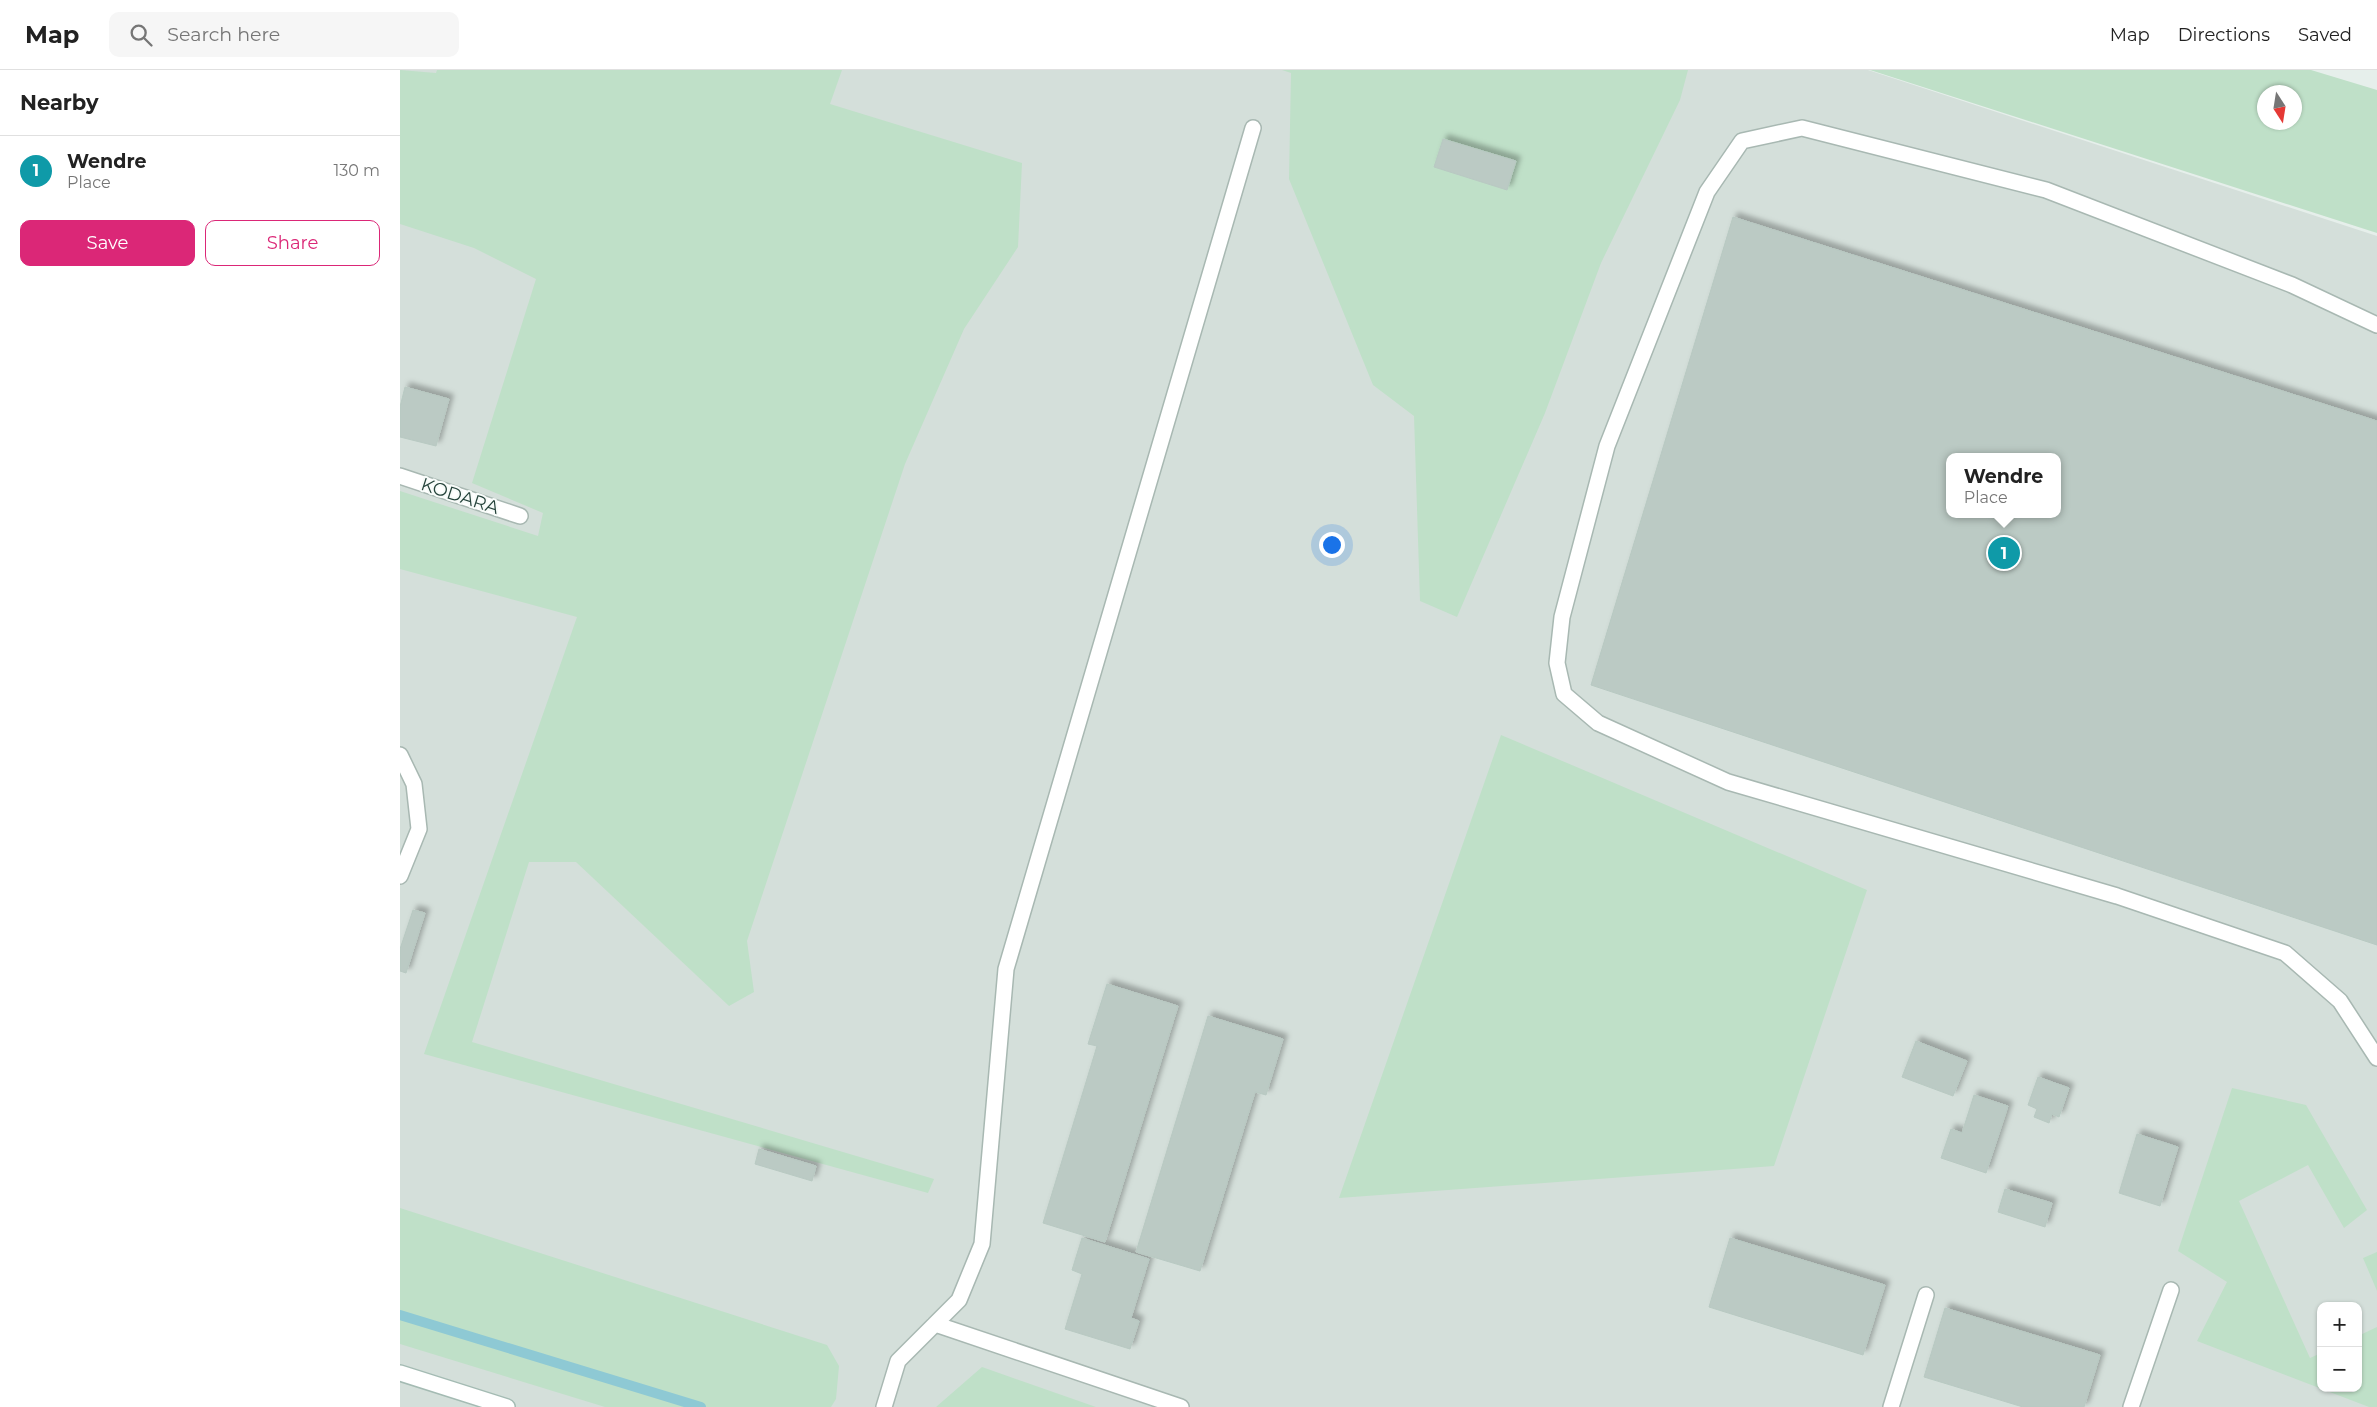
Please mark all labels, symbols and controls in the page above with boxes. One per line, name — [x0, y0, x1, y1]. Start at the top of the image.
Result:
search box — [109, 12, 459, 57]
text: Map — [25, 20, 79, 49]
icon: search — [127, 21, 155, 49]
text: Search here — [167, 23, 280, 46]
text: Map — [2110, 24, 2150, 46]
text: Directions — [2178, 24, 2270, 46]
text: Saved — [2298, 24, 2352, 46]
north arrow — [2257, 85, 2302, 130]
text: Nearby — [20, 90, 99, 115]
text: Wendre — [67, 150, 146, 173]
text: 1 — [33, 161, 39, 180]
text: 130 m — [333, 161, 380, 180]
text: Place — [67, 173, 111, 192]
button: Save — [20, 220, 195, 266]
button: Share — [205, 220, 380, 266]
popup — [1946, 453, 2061, 518]
text: Wendre — [1964, 465, 2043, 488]
street label: KODARA — [418, 473, 502, 519]
text: Place — [1964, 488, 2008, 507]
your location — [1319, 532, 1345, 558]
pin: 1 — [1988, 534, 2020, 572]
map controls — [2317, 1302, 2362, 1392]
button: + — [2317, 1302, 2362, 1347]
button: − — [2317, 1347, 2362, 1392]

